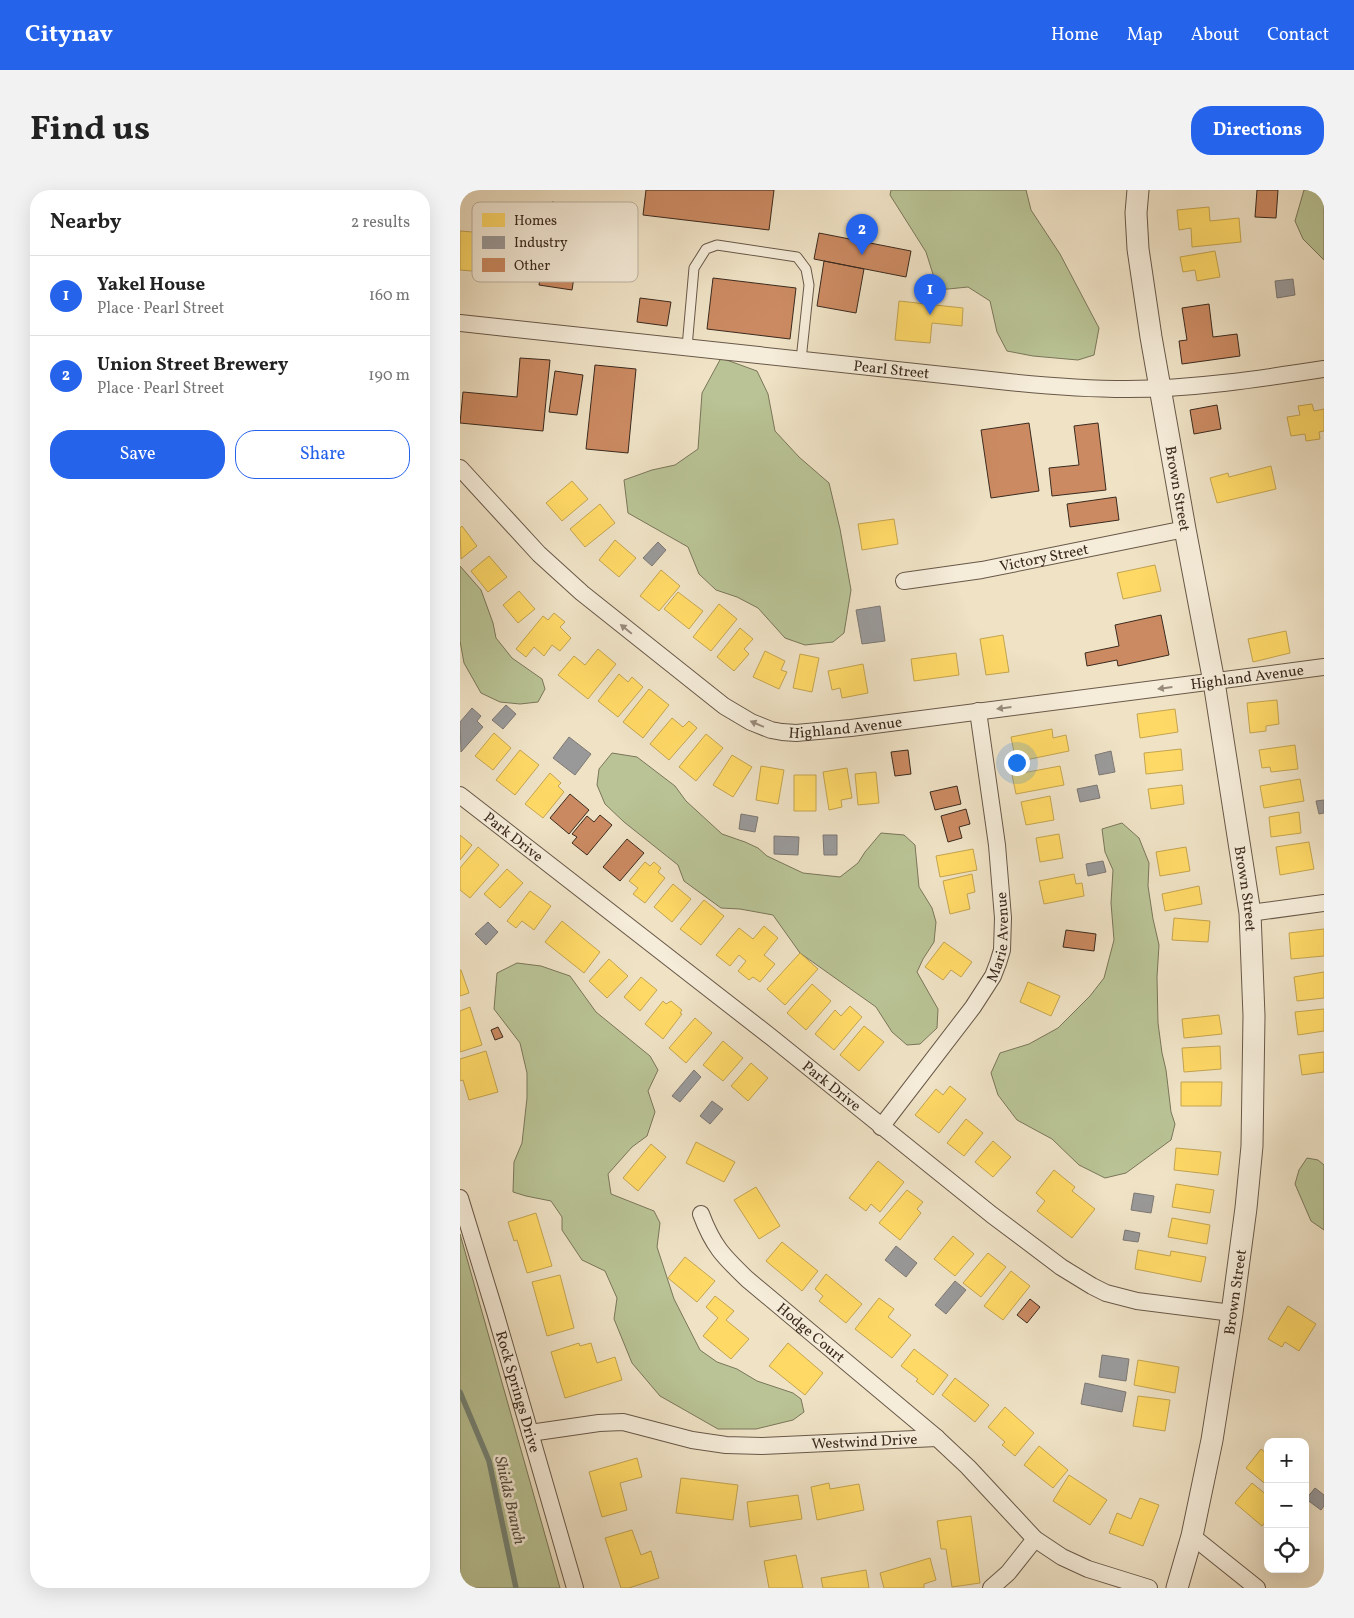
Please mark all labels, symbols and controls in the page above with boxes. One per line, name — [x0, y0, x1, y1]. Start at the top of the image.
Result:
text: Citynav — [25, 18, 113, 52]
text: Home — [1051, 23, 1099, 48]
text: Map — [1127, 23, 1163, 48]
text: About — [1191, 23, 1239, 48]
text: Contact — [1267, 23, 1329, 48]
text: Find us — [30, 106, 150, 154]
button: Directions — [1191, 106, 1324, 155]
legend — [472, 202, 638, 282]
text: Nearby — [50, 208, 121, 237]
text: 2 results — [351, 212, 410, 234]
text: Homes — [514, 212, 557, 231]
pin: 2 — [846, 214, 878, 255]
text: Industry — [514, 234, 568, 253]
text: Other — [514, 257, 550, 276]
text: Yakel House — [97, 272, 205, 298]
pin: 1 — [914, 274, 946, 315]
text: 1 — [63, 285, 69, 307]
text: 160 m — [369, 285, 410, 307]
text: Place · Pearl Street — [97, 298, 224, 320]
text: Union Street Brewery — [97, 352, 288, 378]
street label: Pearl Street — [852, 356, 930, 385]
text: 2 — [62, 365, 70, 387]
text: 190 m — [368, 365, 410, 387]
text: Place · Pearl Street — [97, 378, 224, 400]
button: Save — [50, 430, 225, 479]
button: Share — [235, 430, 410, 479]
street label: Brown Street — [1158, 444, 1194, 533]
street label: Victory Street — [998, 540, 1091, 578]
one-way arrow — [620, 623, 633, 634]
street label: Highland Avenue — [1189, 661, 1305, 696]
one-way arrow — [1157, 684, 1173, 692]
one-way arrow — [996, 704, 1012, 712]
street label: Highland Avenue — [788, 713, 903, 745]
one-way arrow — [750, 720, 764, 728]
your location — [1004, 750, 1030, 776]
street label: Park Drive — [479, 808, 547, 868]
street label: Brown Street — [1228, 845, 1260, 932]
street label: Marie Avenue — [982, 891, 1015, 986]
street label: Park Drive — [797, 1057, 865, 1117]
street label: Brown Street — [1220, 1248, 1253, 1336]
street label: Hodge Court — [771, 1299, 849, 1368]
street label: Rock Springs Drive — [489, 1328, 544, 1455]
street label: Westwind Drive — [811, 1430, 918, 1456]
map controls — [1264, 1438, 1309, 1573]
button: + — [1264, 1438, 1309, 1483]
water label: Shields Branch — [488, 1454, 530, 1547]
button: − — [1264, 1483, 1309, 1528]
button: locate — [1264, 1528, 1309, 1573]

